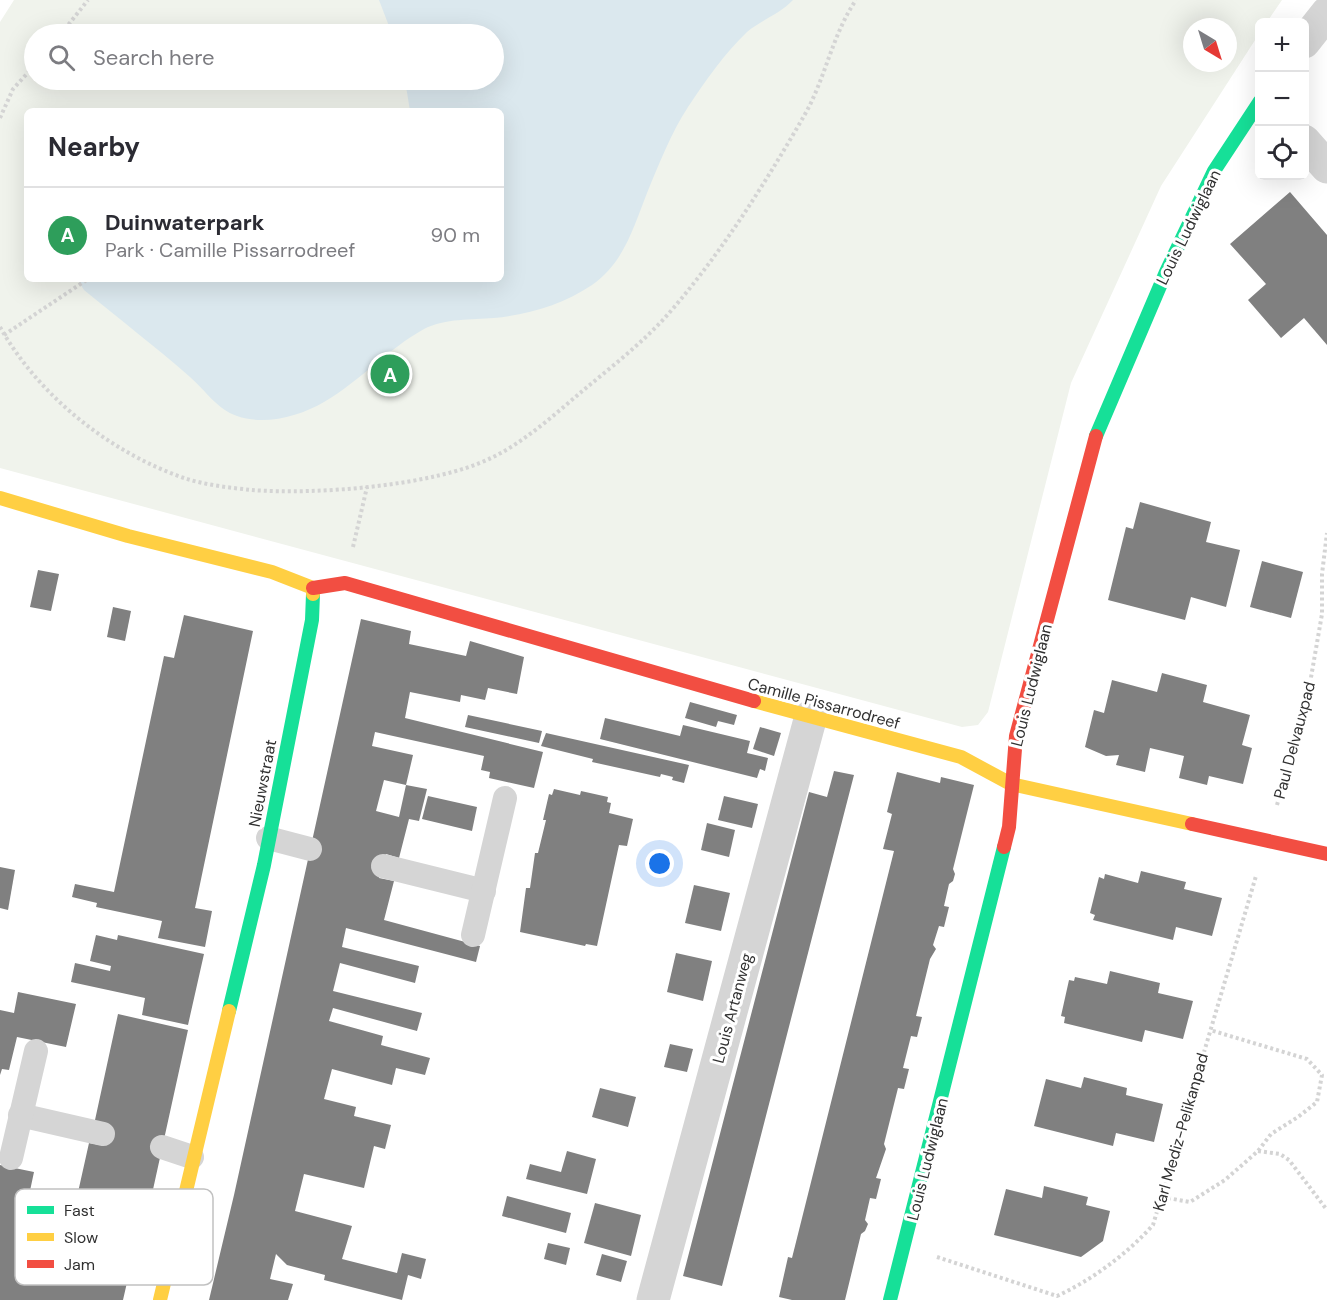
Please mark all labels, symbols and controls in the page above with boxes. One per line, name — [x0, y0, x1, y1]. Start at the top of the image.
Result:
north arrow — [1183, 18, 1237, 72]
map controls — [1255, 18, 1309, 180]
button: + — [1255, 18, 1309, 72]
search box — [24, 24, 504, 90]
icon: search — [45, 41, 78, 74]
text: Search here — [93, 43, 214, 72]
button: − — [1255, 72, 1309, 126]
button: locate — [1255, 126, 1309, 180]
text: Nearby — [48, 130, 140, 164]
street label: Louis Ludwiglaan — [1151, 166, 1225, 288]
text: Duinwaterpark — [105, 208, 264, 237]
text: A — [60, 222, 75, 248]
text: 90 m — [431, 222, 480, 248]
text: Park · Camille Pissarrodreef — [105, 237, 355, 263]
pin: A — [370, 352, 410, 397]
street label: Louis Ludwiglaan — [1006, 622, 1057, 749]
street label: Camille Pissarrodreef — [745, 673, 902, 734]
street label: Paul Delvauxpad — [1269, 679, 1320, 801]
street label: Nieuwstraat — [244, 738, 281, 829]
your location — [645, 849, 674, 878]
street label: Louis Artanweg — [708, 951, 757, 1066]
street label: Karl Mediz-Pelikanpad — [1148, 1051, 1213, 1214]
street label: Louis Ludwiglaan — [902, 1096, 953, 1223]
legend — [15, 1189, 213, 1285]
text: Fast — [64, 1200, 95, 1221]
text: Slow — [64, 1227, 98, 1248]
text: Jam — [64, 1254, 95, 1275]

